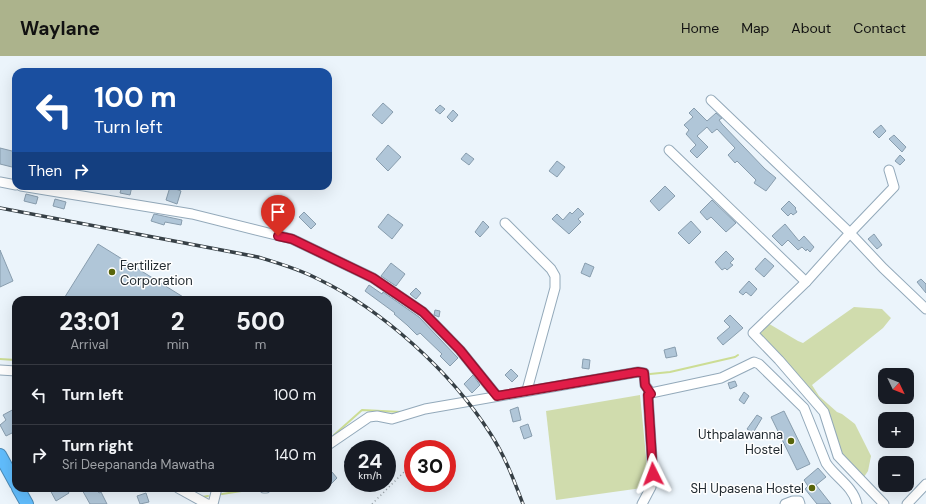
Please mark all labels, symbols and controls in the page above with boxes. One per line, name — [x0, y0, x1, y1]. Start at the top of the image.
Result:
text: Waylane — [20, 16, 100, 41]
text: Home — [681, 19, 719, 37]
text: Map — [741, 19, 769, 37]
text: About — [791, 19, 831, 37]
text: Contact — [853, 19, 906, 37]
text: 100 m — [94, 79, 177, 116]
icon: left — [28, 84, 80, 136]
text: Turn left — [94, 115, 163, 139]
icon: right — [70, 160, 92, 182]
text: Then — [28, 161, 62, 181]
pin — [261, 195, 295, 236]
icon: arrive — [267, 201, 289, 223]
place label: Fertilizer Corporation — [120, 257, 193, 289]
marker: Fertilizer Corporation — [107, 267, 117, 277]
text: 23:01 — [59, 306, 120, 337]
text: 2 — [171, 306, 185, 337]
text: 500 — [236, 306, 285, 337]
text: Arrival — [70, 336, 108, 353]
text: min — [167, 336, 189, 353]
text: m — [255, 336, 266, 353]
north arrow — [878, 368, 914, 404]
map controls — [878, 368, 914, 492]
icon: left — [28, 384, 50, 406]
text: Turn left — [62, 385, 123, 405]
text: 100 m — [273, 385, 316, 405]
button: + — [878, 412, 914, 448]
place label: Uthpalawanna Hostel — [698, 426, 783, 458]
text: Turn right — [62, 436, 133, 456]
marker: Uthpalawanna Hostel — [786, 436, 796, 446]
speed limit sign: 30 — [404, 440, 456, 492]
icon: right — [28, 444, 50, 466]
text: 140 m — [275, 445, 316, 465]
text: 24 — [358, 448, 382, 474]
position arrow — [632, 453, 674, 495]
text: Sri Deepananda Mawatha — [62, 456, 215, 473]
button: − — [878, 456, 914, 492]
text: km/h — [358, 469, 382, 482]
place label: SH Upasena Hostel — [691, 480, 804, 497]
marker: SH Upasena Hostel — [807, 483, 817, 493]

